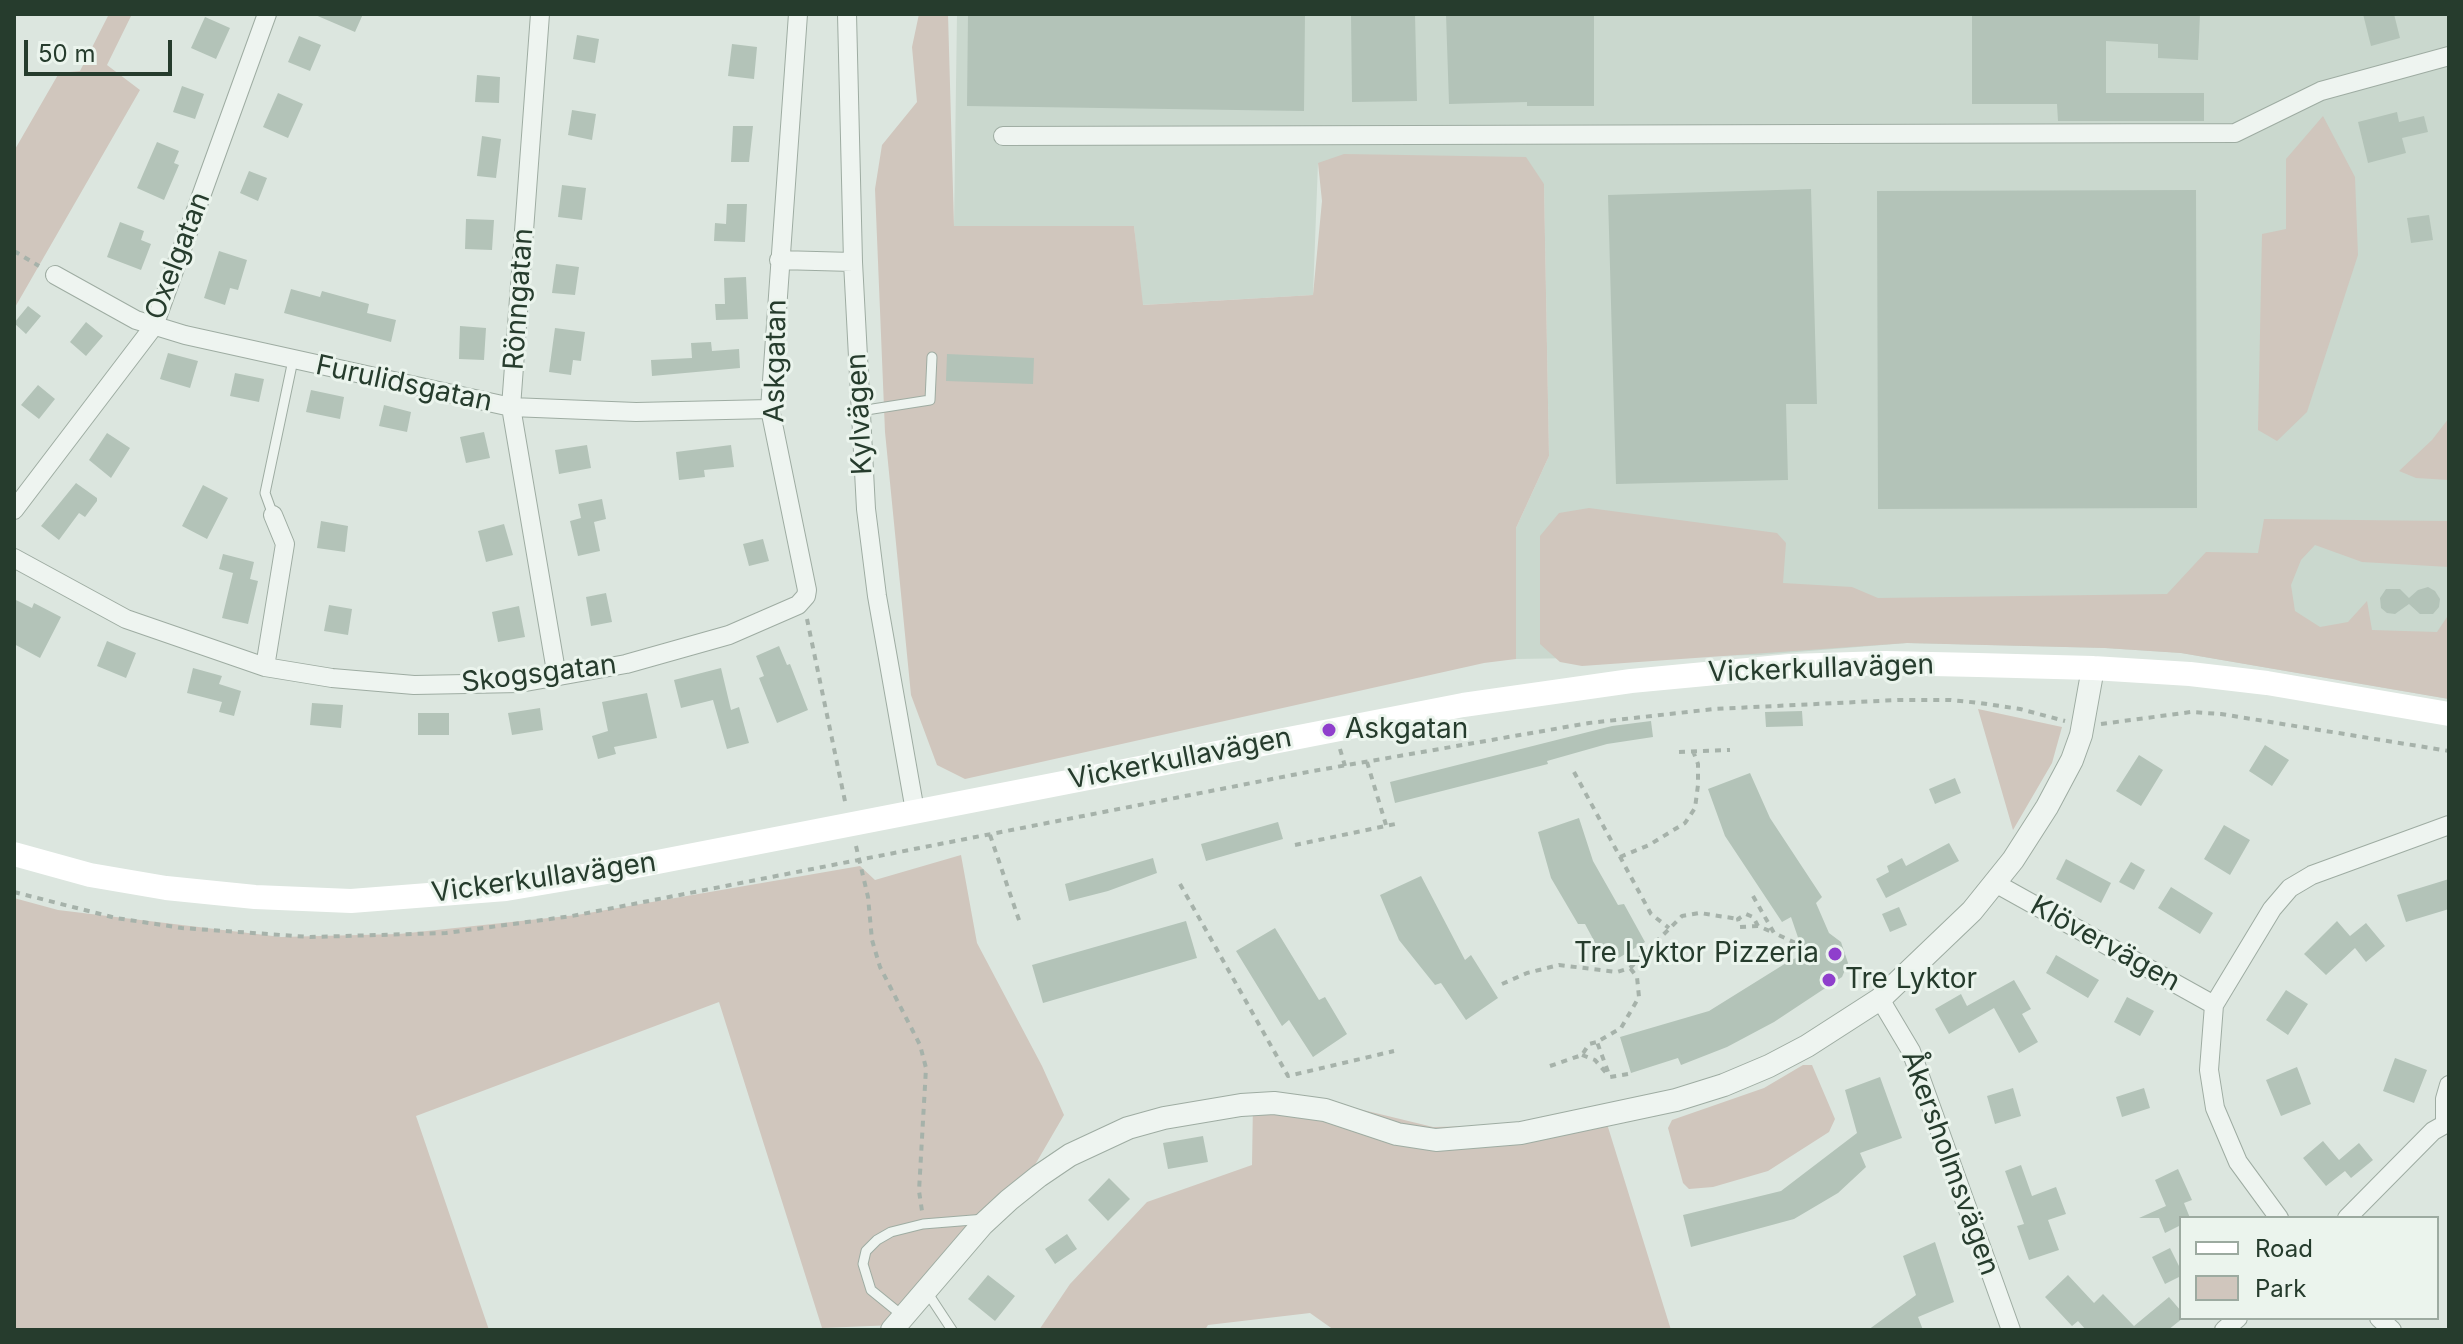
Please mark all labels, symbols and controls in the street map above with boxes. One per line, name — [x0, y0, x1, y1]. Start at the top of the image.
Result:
scale bar — [28, 24, 176, 74]
text: 50 m — [38, 39, 96, 68]
street label: Oxelgatan — [138, 188, 218, 324]
street label: Rönngatan — [497, 227, 541, 371]
street label: Askgatan — [758, 299, 794, 423]
street label: Furulidsgatan — [313, 349, 495, 419]
street label: Kylvägen — [840, 352, 880, 476]
street label: Skogsgatan — [460, 648, 618, 700]
street label: Vickerkullavägen — [1707, 648, 1935, 690]
place label: Askgatan — [1345, 713, 1468, 747]
street label: Vickerkullavägen — [1066, 721, 1294, 797]
marker: Askgatan — [1320, 721, 1338, 739]
street label: Vickerkullavägen — [430, 846, 658, 910]
street label: Klövervägen — [2024, 889, 2186, 999]
place label: Tre Lyktor Pizzeria — [1574, 937, 1819, 971]
marker: Tre Lyktor Pizzeria — [1826, 945, 1844, 963]
place label: Tre Lyktor — [1845, 963, 1977, 997]
marker: Tre Lyktor — [1820, 971, 1838, 989]
street label: Åkersholmsvägen — [1894, 1046, 2006, 1280]
legend — [2179, 1216, 2439, 1320]
text: Road — [2255, 1234, 2313, 1263]
text: Park — [2255, 1274, 2306, 1303]

